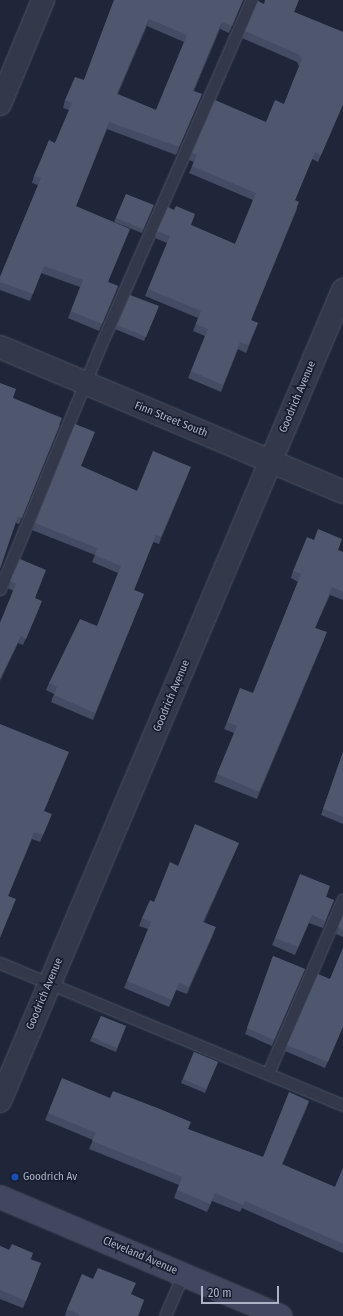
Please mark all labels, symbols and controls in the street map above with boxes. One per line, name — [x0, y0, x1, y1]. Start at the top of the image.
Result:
street label: Goodrich Avenue — [277, 359, 319, 435]
street label: Finn Street South — [133, 399, 209, 441]
street label: Goodrich Avenue — [151, 658, 193, 734]
street label: Goodrich Avenue — [24, 956, 66, 1032]
place label: Goodrich Av — [23, 1170, 77, 1184]
marker: Goodrich Av — [10, 1172, 20, 1182]
street label: Cleveland Avenue — [101, 1234, 179, 1278]
scale bar — [203, 1278, 281, 1304]
text: 20 m — [208, 1286, 232, 1300]

